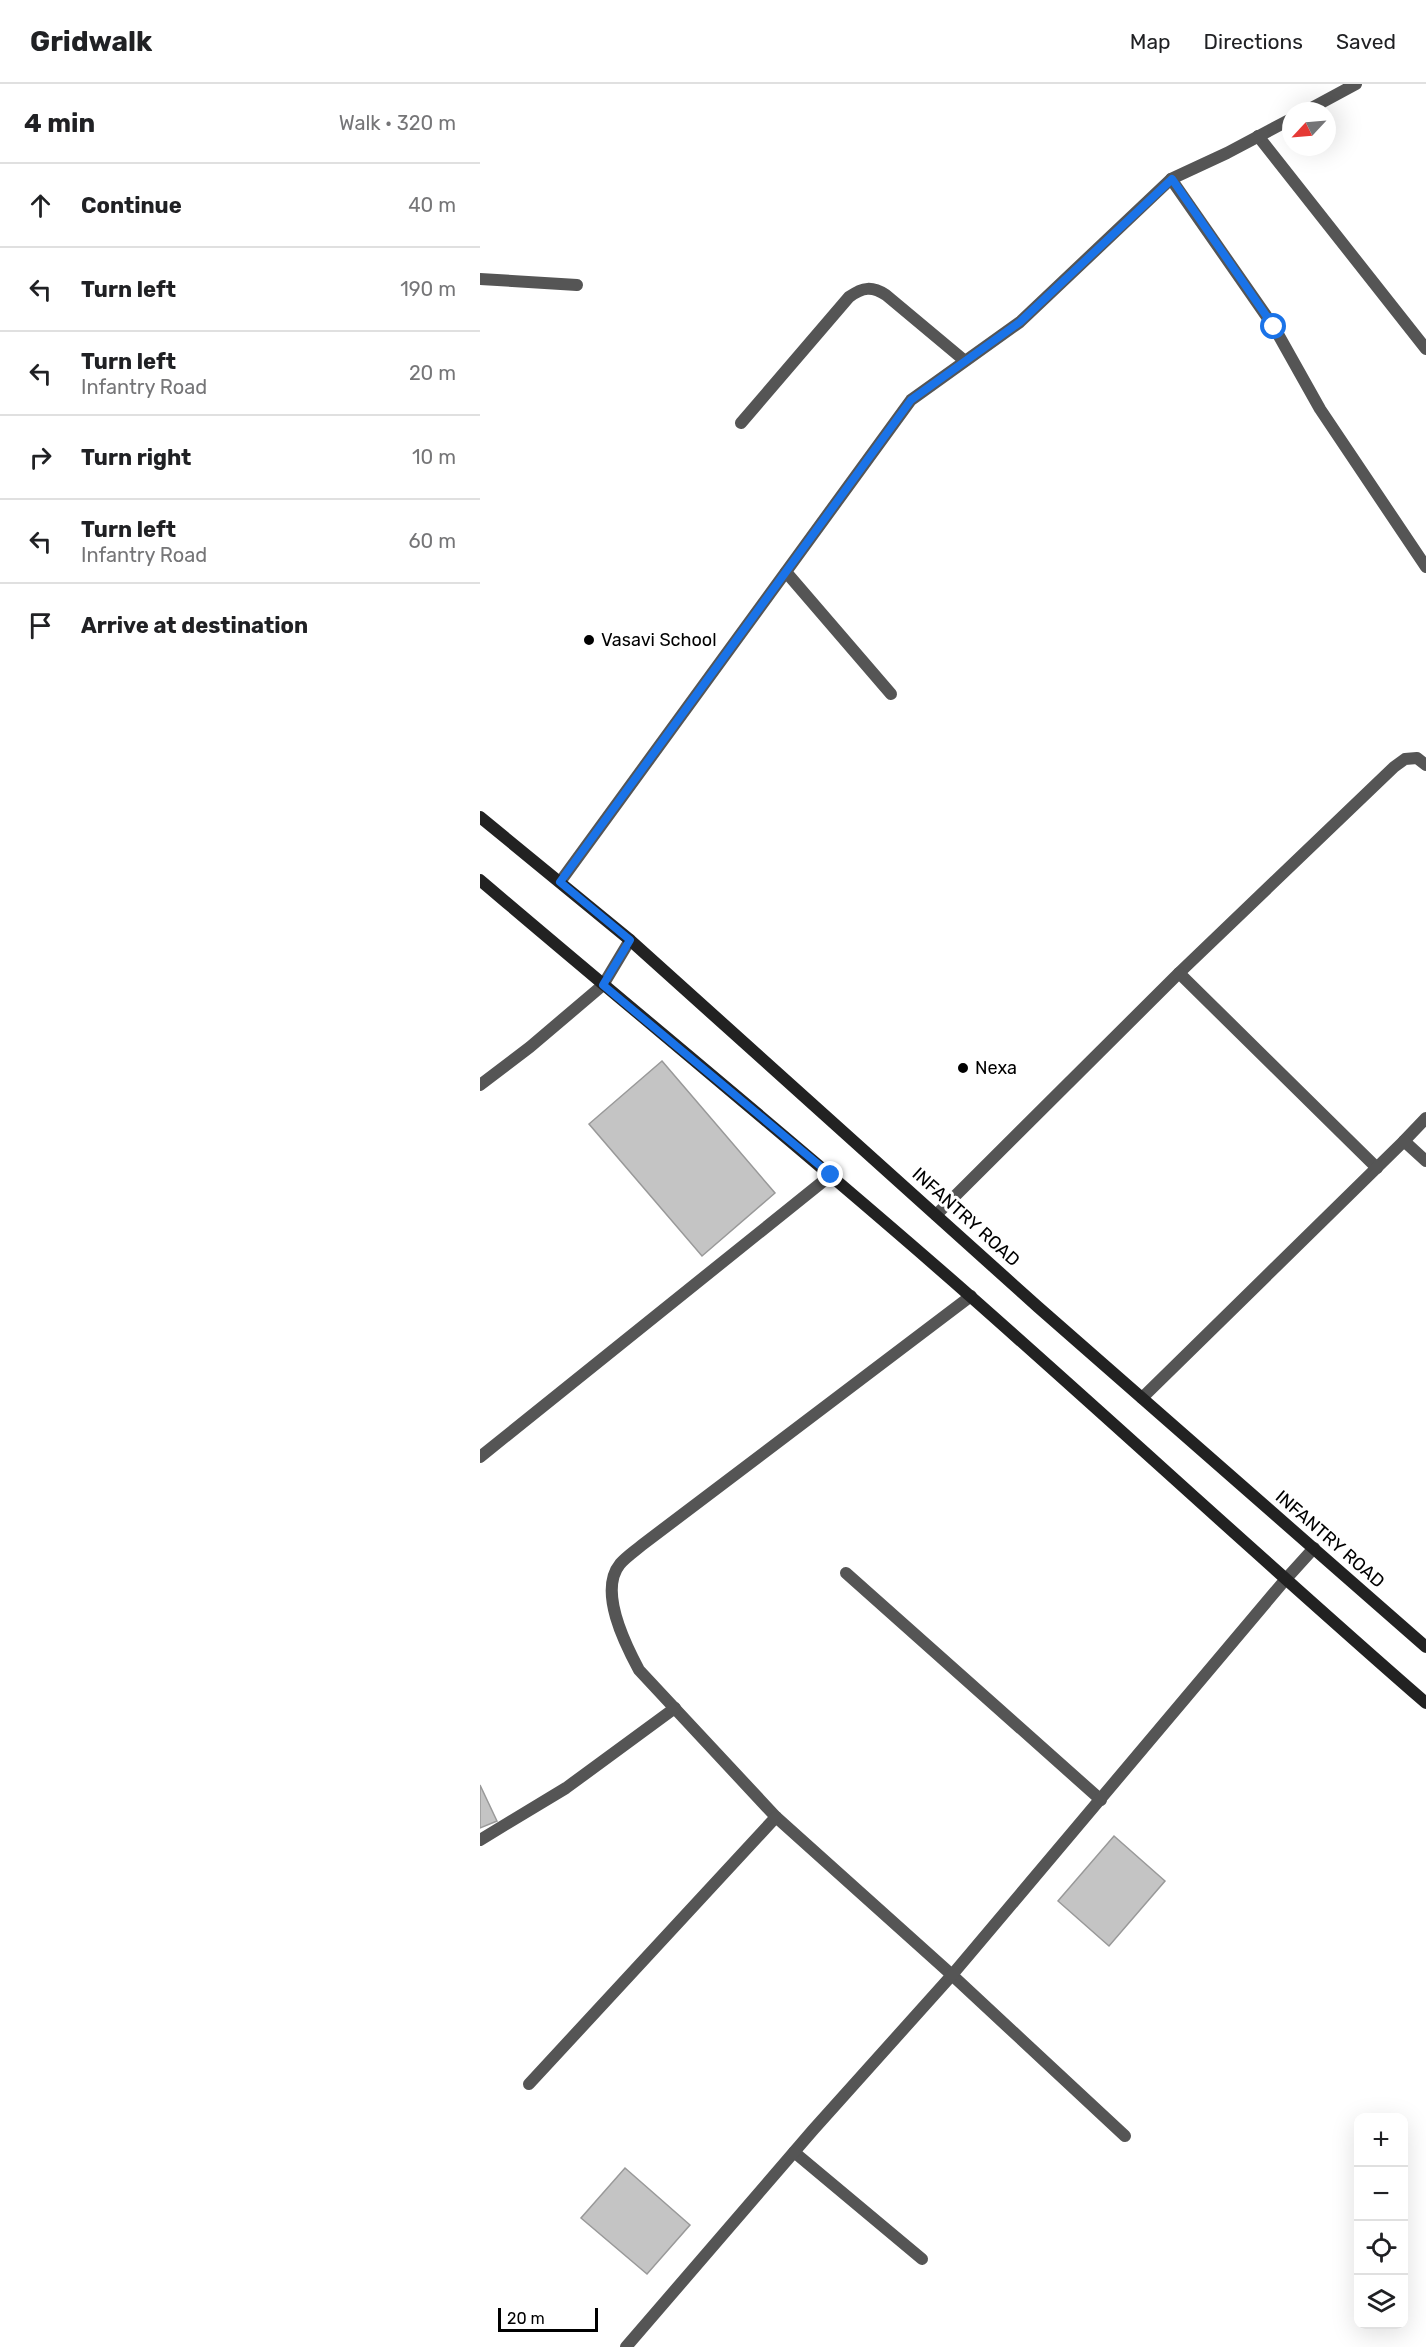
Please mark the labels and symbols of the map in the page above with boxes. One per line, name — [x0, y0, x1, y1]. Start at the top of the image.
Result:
north arrow — [1282, 102, 1336, 156]
route start — [1260, 313, 1286, 339]
place label: Vasavi School — [601, 629, 717, 651]
marker: Vasavi School — [582, 633, 596, 647]
place label: Nexa — [975, 1057, 1017, 1079]
marker: Nexa — [956, 1061, 970, 1075]
route end — [817, 1161, 843, 1187]
street label: INFANTRY ROAD — [908, 1163, 1024, 1271]
street label: INFANTRY ROAD — [1271, 1486, 1389, 1592]
scale bar — [498, 2305, 598, 2332]

